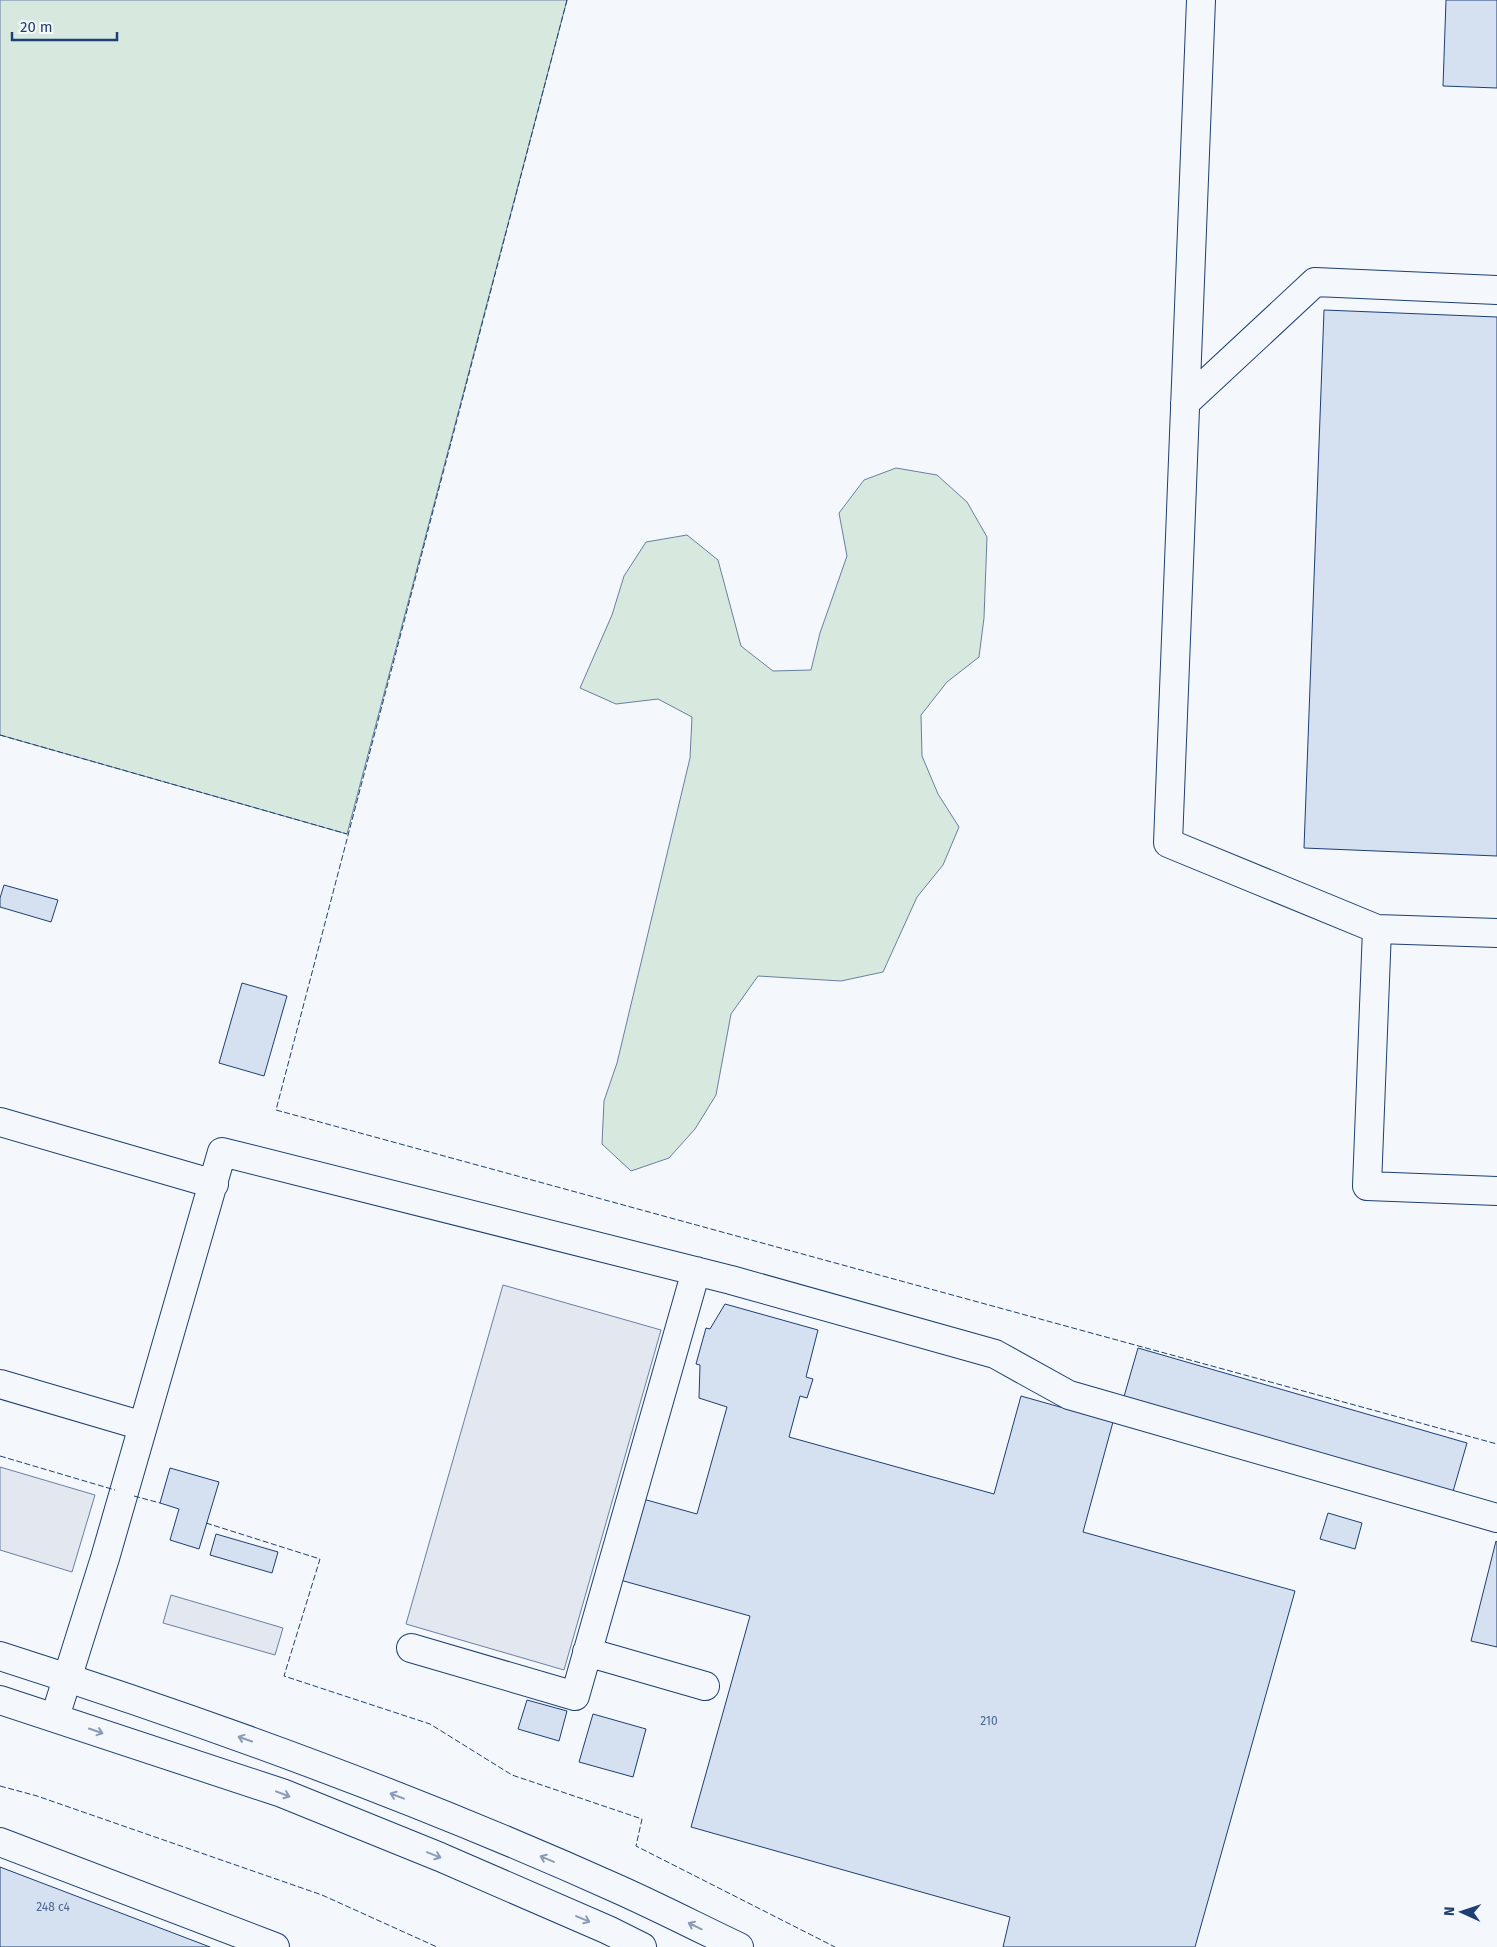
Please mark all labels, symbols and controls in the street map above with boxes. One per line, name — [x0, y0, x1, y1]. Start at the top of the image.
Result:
scale bar — [12, 10, 118, 42]
text: 20 m — [20, 18, 53, 36]
house number: 210 — [980, 1714, 998, 1728]
one-way arrow — [88, 1726, 104, 1736]
one-way arrow — [237, 1734, 253, 1743]
one-way arrow — [275, 1790, 291, 1799]
one-way arrow — [390, 1791, 405, 1800]
one-way arrow — [426, 1850, 441, 1860]
one-way arrow — [540, 1853, 555, 1863]
north arrow — [1437, 1887, 1487, 1937]
house number: 248 с4 — [36, 1900, 70, 1914]
text: N — [1441, 1906, 1458, 1916]
one-way arrow — [575, 1915, 590, 1925]
one-way arrow — [687, 1921, 702, 1931]

